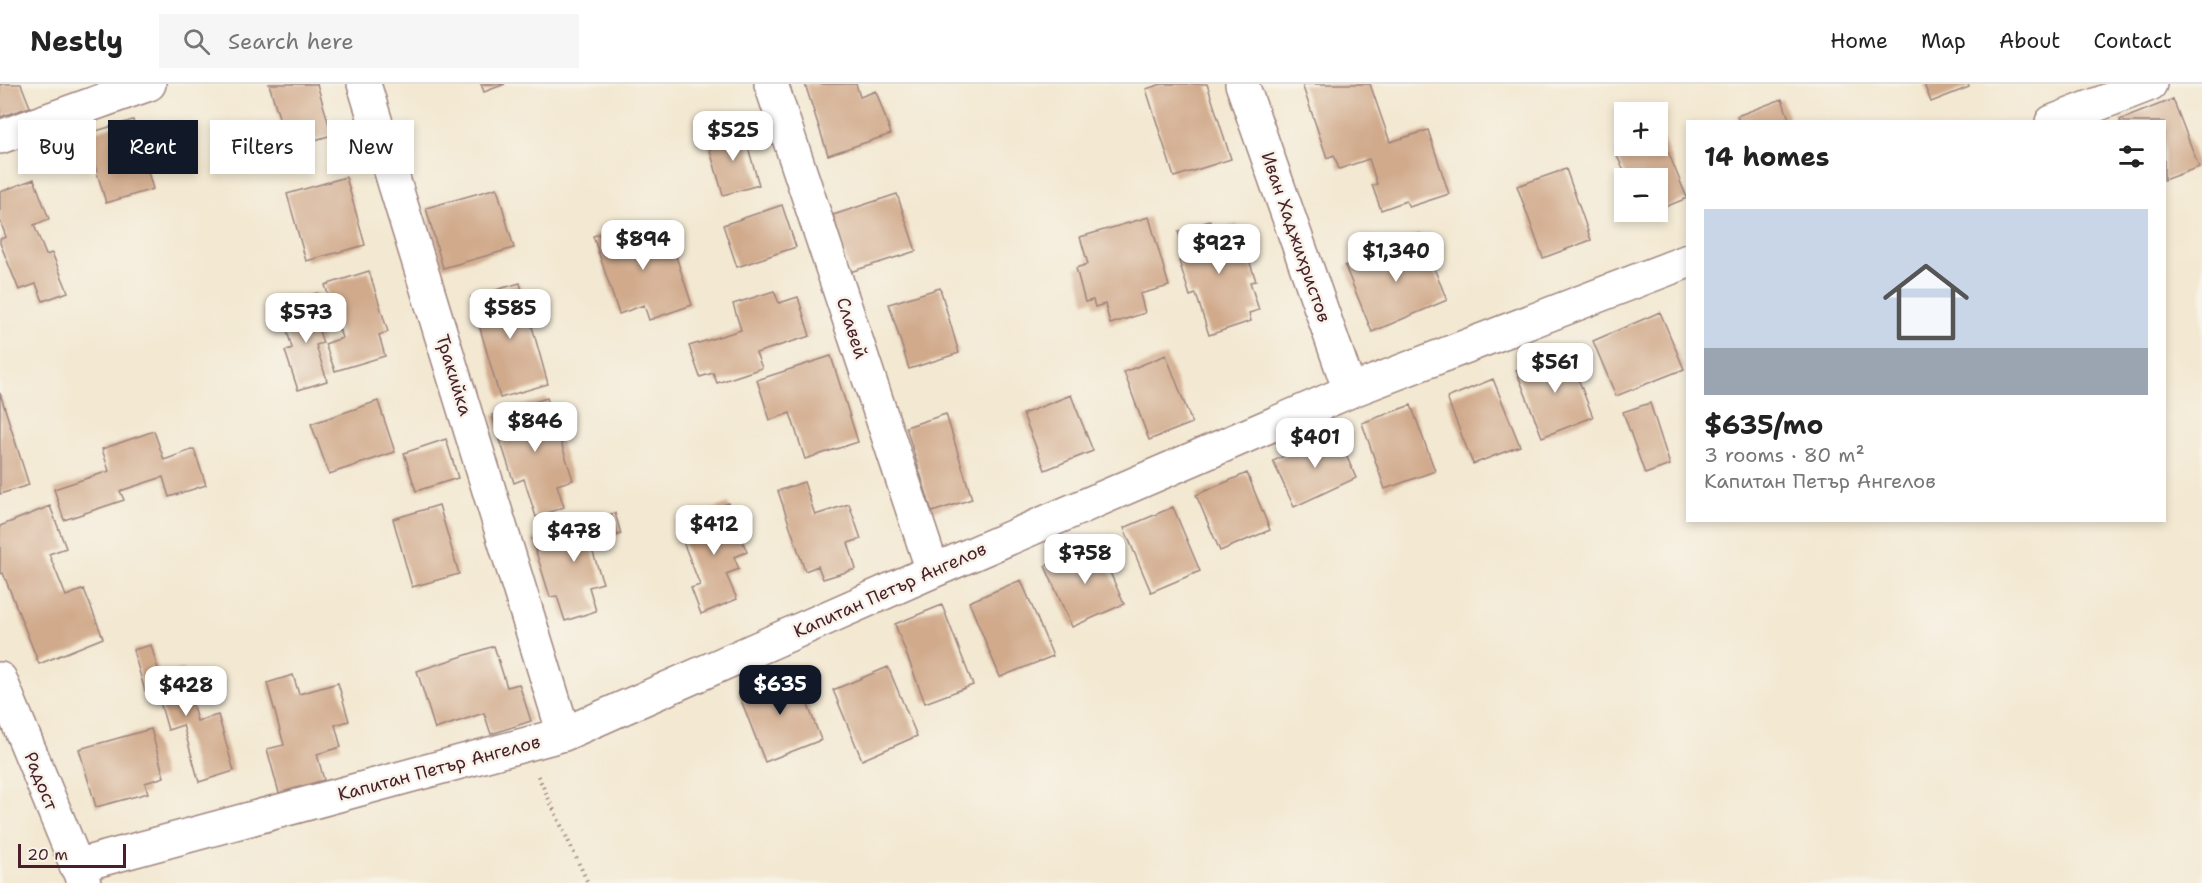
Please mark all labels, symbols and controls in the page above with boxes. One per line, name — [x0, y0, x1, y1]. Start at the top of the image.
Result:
search box — [159, 14, 579, 68]
text: Nestly — [30, 22, 123, 60]
icon: search — [180, 25, 213, 58]
text: Search here — [228, 27, 354, 56]
text: Home — [1830, 27, 1888, 55]
text: Map — [1921, 27, 1966, 55]
text: About — [1999, 27, 2060, 55]
text: Contact — [2093, 27, 2172, 55]
map controls — [1614, 102, 1668, 222]
button: + — [1614, 102, 1668, 156]
pin: $525 — [697, 111, 769, 162]
text: $525 — [707, 117, 759, 143]
chip: Buy — [18, 120, 96, 174]
chip: Rent — [108, 120, 198, 174]
chip: Filters — [210, 120, 315, 174]
chip: New — [327, 120, 414, 174]
text: 14 homes — [1704, 139, 1830, 174]
icon: filters — [2115, 140, 2148, 173]
street label: Иван Хаджихристов — [1256, 149, 1336, 325]
button: − — [1614, 168, 1668, 222]
pin: $894 — [607, 220, 679, 271]
pin: $927 — [1183, 224, 1255, 275]
text: $894 — [615, 226, 671, 252]
text: $927 — [1192, 230, 1246, 256]
pin: $1,340 — [1347, 232, 1445, 283]
text: $1,340 — [1362, 238, 1430, 264]
icon: home — [1872, 248, 1980, 356]
pin: $585 — [474, 289, 546, 340]
pin: $573 — [270, 293, 342, 344]
street label: Славей — [831, 294, 873, 362]
text: $585 — [484, 295, 536, 321]
text: $573 — [279, 299, 333, 325]
street label: Тракийка — [430, 331, 478, 419]
pin: $561 — [1519, 343, 1591, 394]
text: $561 — [1531, 349, 1579, 375]
pin: $846 — [499, 402, 571, 453]
text: $635/mo — [1704, 407, 1823, 442]
text: $846 — [507, 408, 563, 434]
pin: $401 — [1279, 418, 1351, 469]
text: $401 — [1290, 424, 1340, 450]
text: 3 rooms · 80 m² — [1704, 442, 1865, 468]
text: Капитан Петър Ангелов — [1704, 468, 1936, 494]
pin: $412 — [678, 505, 750, 556]
text: $412 — [690, 511, 738, 537]
pin: $478 — [538, 512, 610, 563]
text: $478 — [547, 518, 601, 544]
pin: $758 — [1049, 534, 1121, 585]
street label: Капитан Петър Ангелов — [790, 537, 990, 643]
text: $758 — [1058, 540, 1112, 566]
pin: $635 — [744, 665, 816, 716]
pin: $428 — [150, 666, 222, 717]
text: $635 — [753, 671, 807, 697]
text: $428 — [159, 672, 213, 698]
street label: Капитан Петър Ангелов — [335, 729, 543, 807]
street label: Радост — [18, 748, 64, 814]
scale bar — [18, 841, 126, 868]
text: 20 m — [27, 844, 68, 865]

